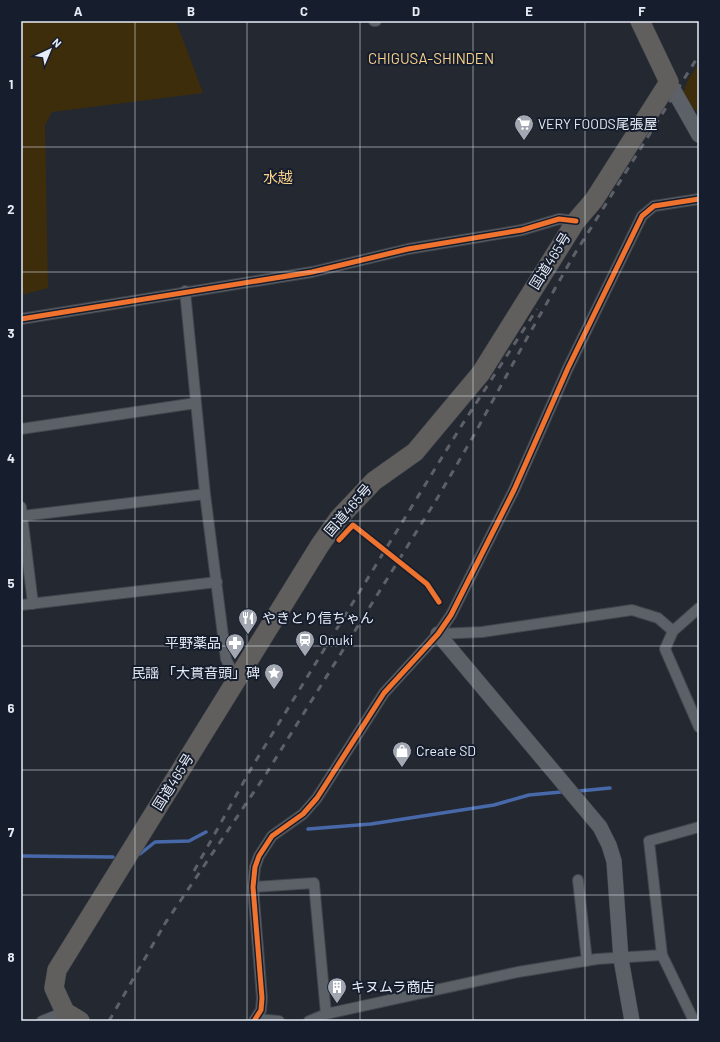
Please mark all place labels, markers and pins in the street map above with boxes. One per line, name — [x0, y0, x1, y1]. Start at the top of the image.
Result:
supermarket icon: VERY FOODS尾張屋 — [513, 113, 535, 141]
place label: VERY FOODS尾張屋 — [538, 115, 658, 132]
restaurant icon: やきとり信ちゃん — [237, 607, 259, 635]
place label: やきとり信ちゃん — [262, 609, 374, 626]
station icon: Onuki — [294, 629, 316, 657]
place label: Onuki — [319, 631, 353, 648]
pharmacy icon: 平野薬品 — [224, 632, 246, 660]
place label: 平野薬品 — [165, 634, 221, 651]
place icon: 民謡 「大貫音頭」碑 — [263, 662, 285, 690]
place label: 民謡 「大貫音頭」碑 — [131, 664, 260, 681]
shop icon: Create SD — [391, 740, 413, 768]
place label: Create SD — [416, 742, 476, 759]
building icon: キヌムラ商店 — [326, 976, 348, 1004]
place label: キヌムラ商店 — [351, 978, 434, 995]

